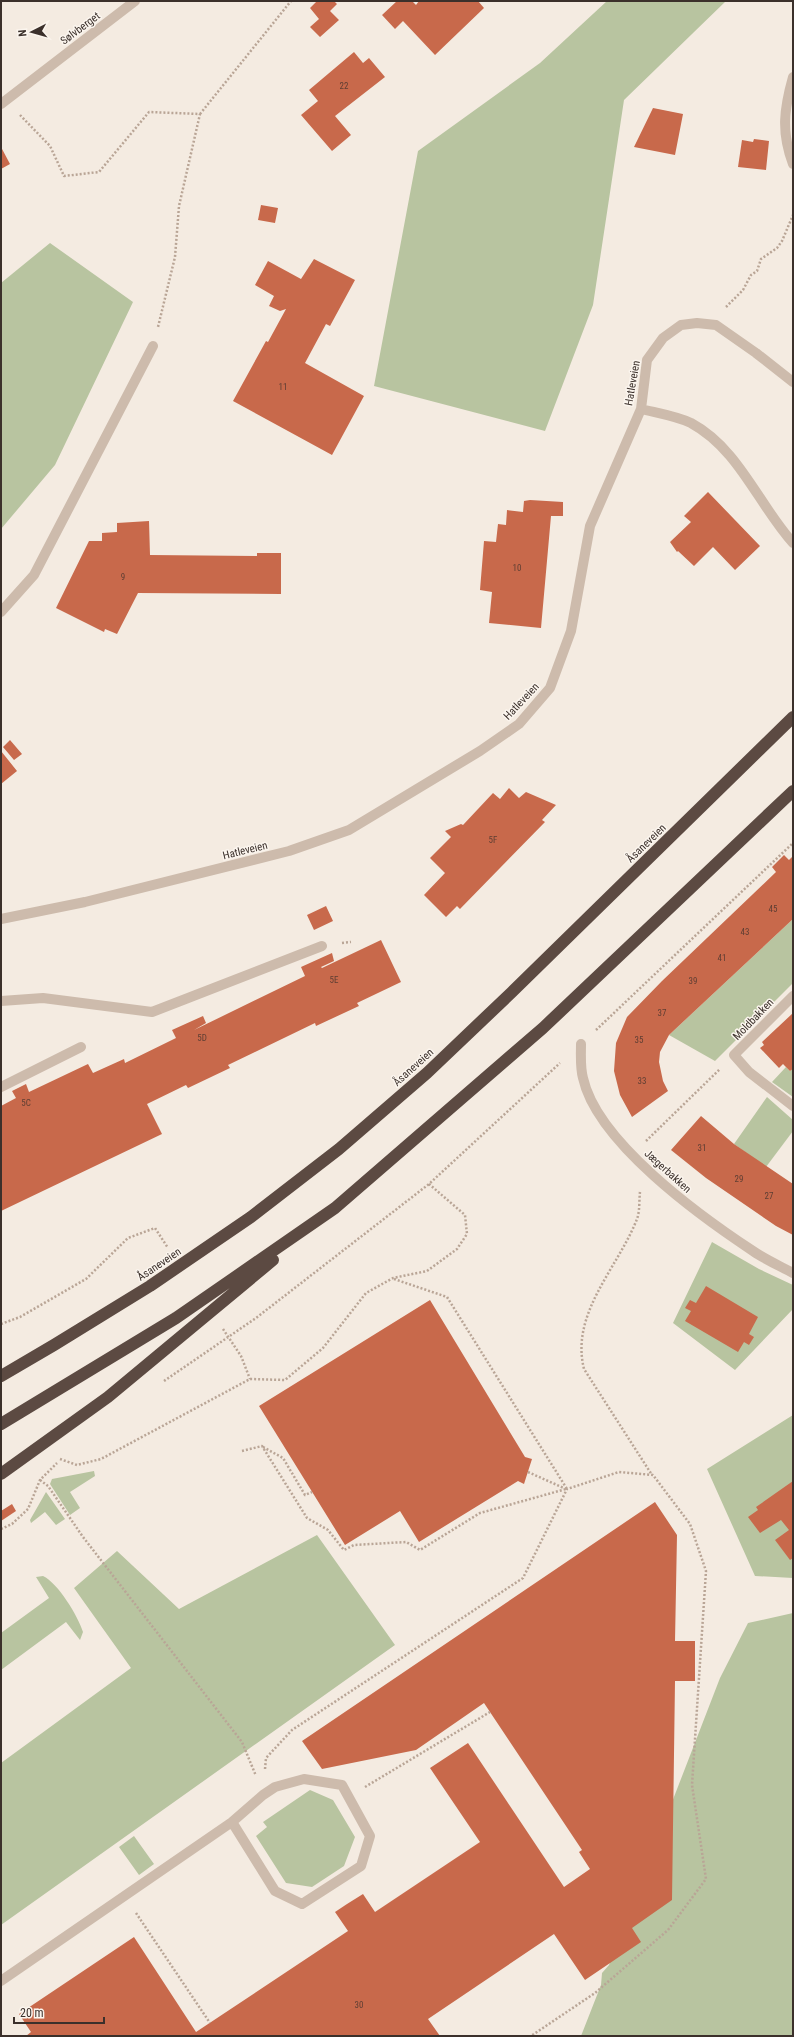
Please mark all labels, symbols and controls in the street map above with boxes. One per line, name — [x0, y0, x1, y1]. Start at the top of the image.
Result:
street label: Sølvberget — [58, 9, 103, 47]
north arrow — [12, 12, 52, 52]
text: N — [16, 29, 29, 37]
house number: 22 — [340, 81, 349, 91]
street label: Hatleveien — [622, 359, 643, 407]
house number: 11 — [279, 382, 287, 392]
house number: 10 — [513, 563, 521, 573]
house number: 9 — [121, 572, 125, 582]
street label: Hatleveien — [501, 680, 542, 723]
street label: Åsaneveien — [623, 821, 669, 865]
house number: 5F — [489, 835, 498, 845]
street label: Hatleveien — [221, 839, 269, 862]
house number: 45 — [769, 904, 778, 914]
house number: 43 — [741, 927, 749, 937]
house number: 41 — [718, 953, 726, 963]
house number: 5E — [330, 975, 339, 985]
house number: 39 — [689, 976, 697, 986]
street label: Moldbakken — [730, 996, 776, 1043]
house number: 37 — [658, 1008, 667, 1018]
house number: 5D — [197, 1033, 207, 1043]
house number: 35 — [635, 1035, 644, 1045]
street label: Åsaneveien — [390, 1045, 436, 1089]
house number: 33 — [638, 1076, 646, 1086]
house number: 5C — [21, 1098, 31, 1108]
house number: 31 — [698, 1143, 706, 1153]
street label: Jægerbakken — [642, 1147, 694, 1196]
house number: 29 — [735, 1174, 743, 1184]
house number: 27 — [765, 1191, 774, 1201]
street label: Åsaneveien — [134, 1244, 184, 1284]
scale bar — [14, 1999, 104, 2025]
house number: 30 — [355, 2000, 363, 2010]
text: 20 m — [20, 2006, 44, 2020]

